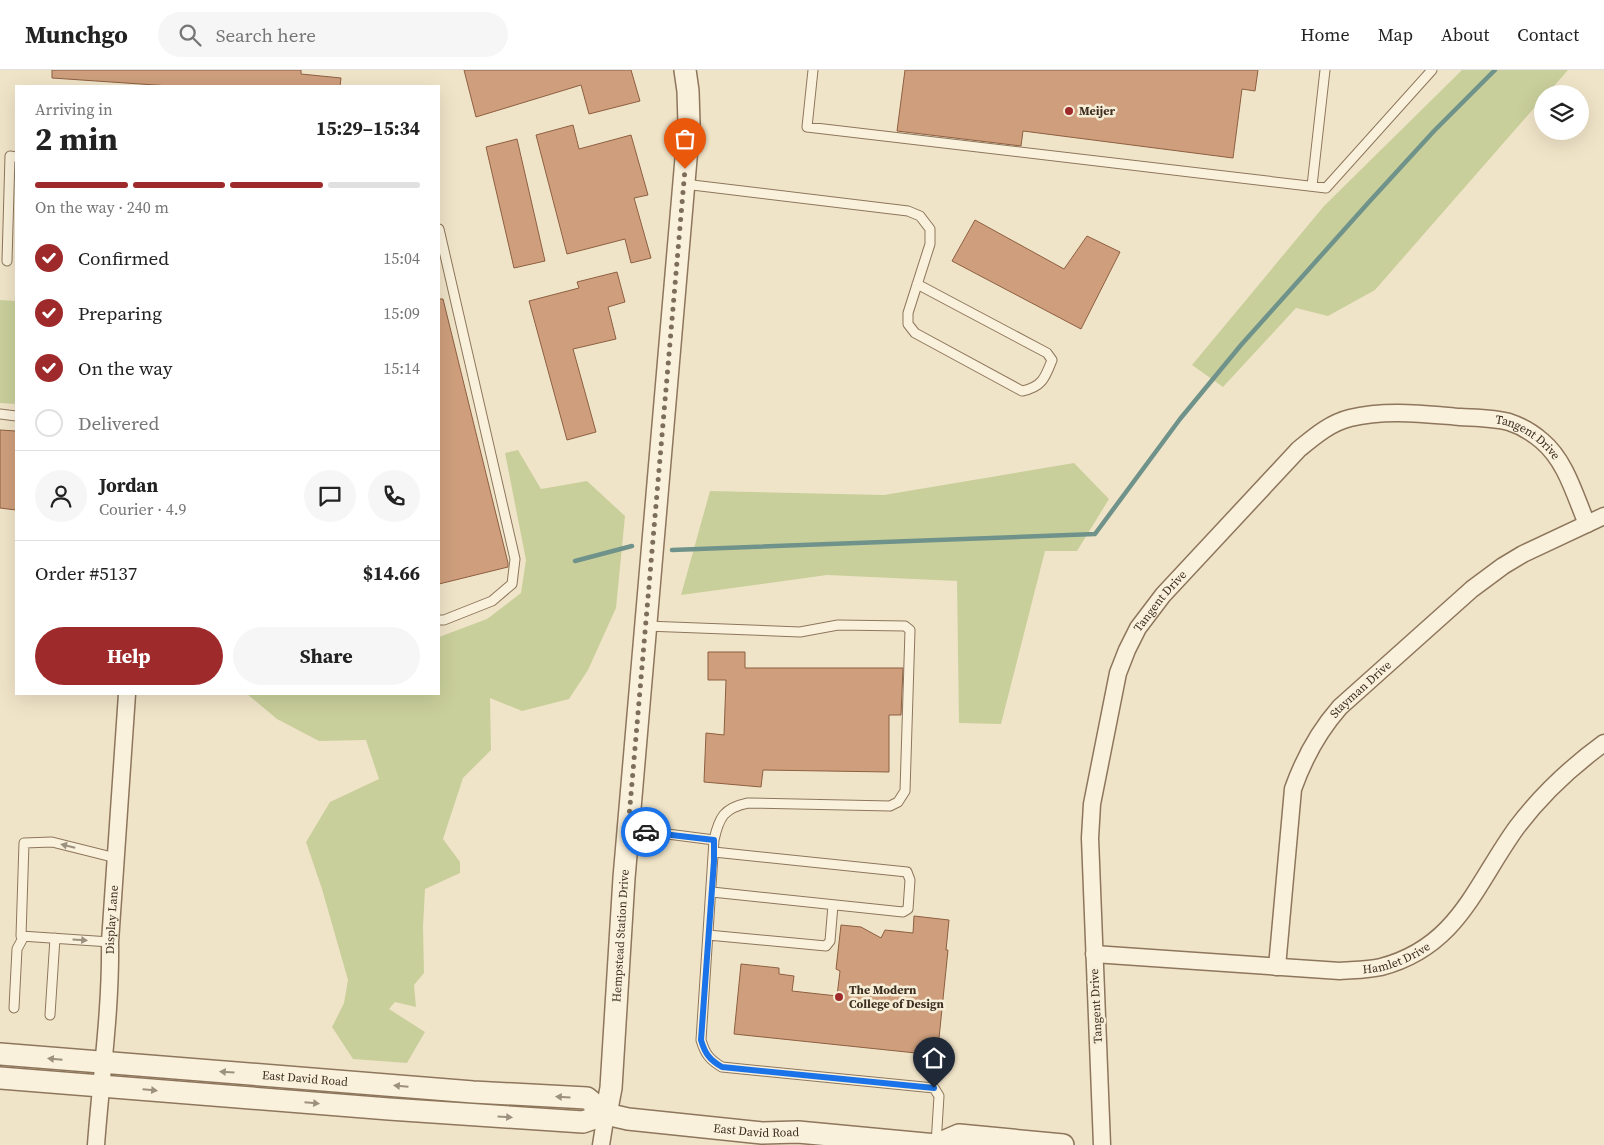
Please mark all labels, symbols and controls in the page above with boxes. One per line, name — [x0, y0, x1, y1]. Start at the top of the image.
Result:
search box — [158, 12, 508, 57]
text: Munchgo — [25, 18, 128, 51]
icon: search — [176, 21, 204, 49]
text: Search here — [216, 22, 316, 48]
text: Home — [1301, 22, 1350, 47]
text: Map — [1378, 22, 1413, 47]
text: About — [1441, 22, 1489, 47]
text: Contact — [1517, 22, 1579, 47]
map controls — [1534, 85, 1589, 140]
button: layers — [1534, 85, 1589, 140]
text: Arriving in — [35, 98, 113, 120]
place label: Meijer — [1079, 103, 1115, 119]
marker: Meijer — [1063, 105, 1075, 117]
text: 15:29–15:34 — [316, 115, 420, 141]
text: 2 min — [35, 117, 118, 161]
pin — [664, 118, 706, 169]
icon: bag — [671, 125, 699, 153]
text: On the way · 240 m — [35, 196, 169, 218]
icon: check — [35, 244, 63, 272]
text: Confirmed — [78, 245, 169, 271]
text: 15:04 — [383, 247, 420, 269]
icon: check — [35, 299, 63, 327]
text: Preparing — [78, 300, 162, 326]
text: 15:09 — [383, 302, 420, 324]
icon: check — [35, 354, 63, 382]
text: On the way — [78, 355, 173, 381]
text: 15:14 — [383, 357, 420, 379]
text: Delivered — [78, 410, 159, 436]
street label: Tangent Drive — [1494, 411, 1564, 463]
button: person — [35, 470, 87, 522]
button: chat — [304, 470, 356, 522]
button: phone — [368, 470, 420, 522]
text: Jordan — [99, 472, 158, 498]
text: Courier · 4.9 — [99, 498, 187, 520]
text: Order #5137 — [35, 560, 137, 586]
text: $14.66 — [363, 560, 420, 586]
street label: Tangent Drive — [1130, 567, 1190, 635]
button: Help — [35, 627, 223, 685]
button: Share — [233, 627, 420, 685]
street label: Stayman Drive — [1326, 657, 1395, 721]
courier — [621, 807, 671, 857]
icon: car — [632, 818, 660, 846]
one-way arrow — [61, 842, 76, 850]
street label: Hempstead Station Drive — [608, 869, 633, 1003]
street label: Display Lane — [102, 885, 122, 954]
one-way arrow — [72, 936, 88, 944]
street label: Hamlet Drive — [1362, 938, 1433, 978]
street label: Tangent Drive — [1086, 968, 1106, 1044]
place label: The Modern College of Design — [849, 982, 944, 1012]
marker: The Modern College of Design — [833, 991, 845, 1003]
pin — [913, 1037, 955, 1088]
icon: home — [920, 1044, 948, 1072]
one-way arrow — [47, 1055, 63, 1063]
street label: East David Road — [261, 1067, 349, 1090]
one-way arrow — [218, 1068, 234, 1076]
one-way arrow — [392, 1082, 408, 1090]
one-way arrow — [142, 1086, 158, 1094]
one-way arrow — [554, 1093, 570, 1101]
one-way arrow — [304, 1099, 320, 1107]
one-way arrow — [498, 1114, 514, 1122]
street label: East David Road — [713, 1120, 800, 1141]

